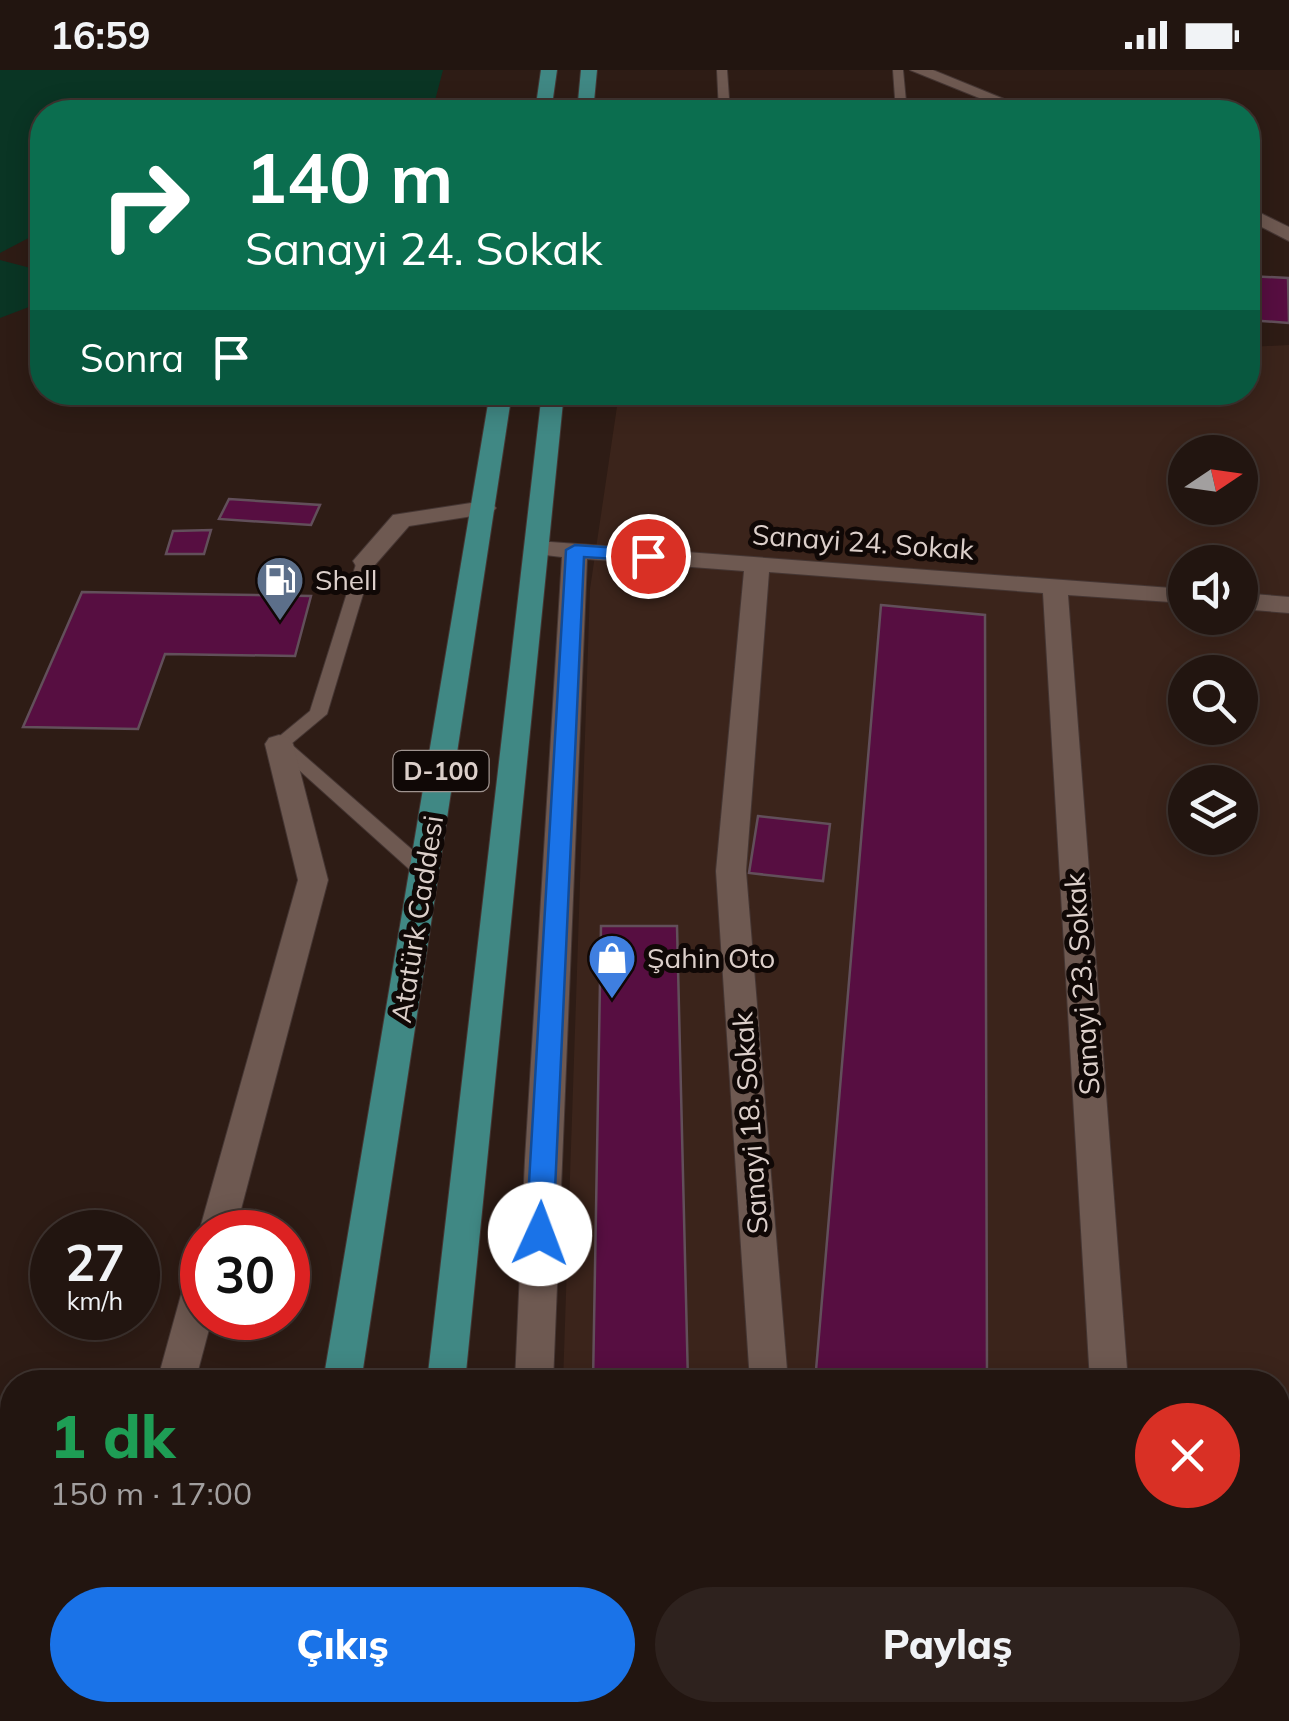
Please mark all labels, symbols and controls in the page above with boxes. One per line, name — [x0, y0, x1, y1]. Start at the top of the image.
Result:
text: 16:59 — [50, 11, 151, 59]
text: 140 m — [245, 133, 453, 221]
icon: right — [80, 140, 210, 270]
text: Sanayi 24. Sokak — [245, 220, 602, 276]
icon: arrive — [204, 330, 259, 385]
text: Sonra — [80, 334, 184, 382]
north arrow — [1168, 435, 1258, 525]
map controls — [1168, 435, 1258, 855]
pin — [606, 514, 691, 599]
street label: Sanayi 24. Sokak — [751, 516, 976, 567]
icon: arrive — [621, 529, 676, 584]
button: sound — [1168, 545, 1258, 635]
fuel station icon: Shell — [254, 554, 306, 622]
place label: Shell — [315, 562, 377, 597]
button: search — [1168, 655, 1258, 745]
road number: D-100 — [394, 751, 488, 791]
button: layers — [1168, 765, 1258, 855]
street label: Atatürk Caddesi — [383, 813, 450, 1025]
street label: Sanayi 23. Sokak — [1056, 871, 1107, 1096]
shop icon: Şahin Oto — [586, 932, 638, 1000]
place label: Şahin Oto — [647, 940, 775, 975]
street label: Sanayi 18. Sokak — [724, 1010, 775, 1235]
position arrow — [488, 1182, 592, 1286]
speed limit sign: 30 — [180, 1210, 310, 1340]
text: 27 — [65, 1231, 125, 1294]
text: km/h — [67, 1285, 123, 1316]
text: 1 dk — [50, 1398, 175, 1473]
button: close — [1135, 1403, 1240, 1508]
text: 150 m · 17:00 — [50, 1473, 252, 1513]
button: Çıkış — [50, 1587, 635, 1702]
button: Paylaş — [655, 1587, 1240, 1702]

